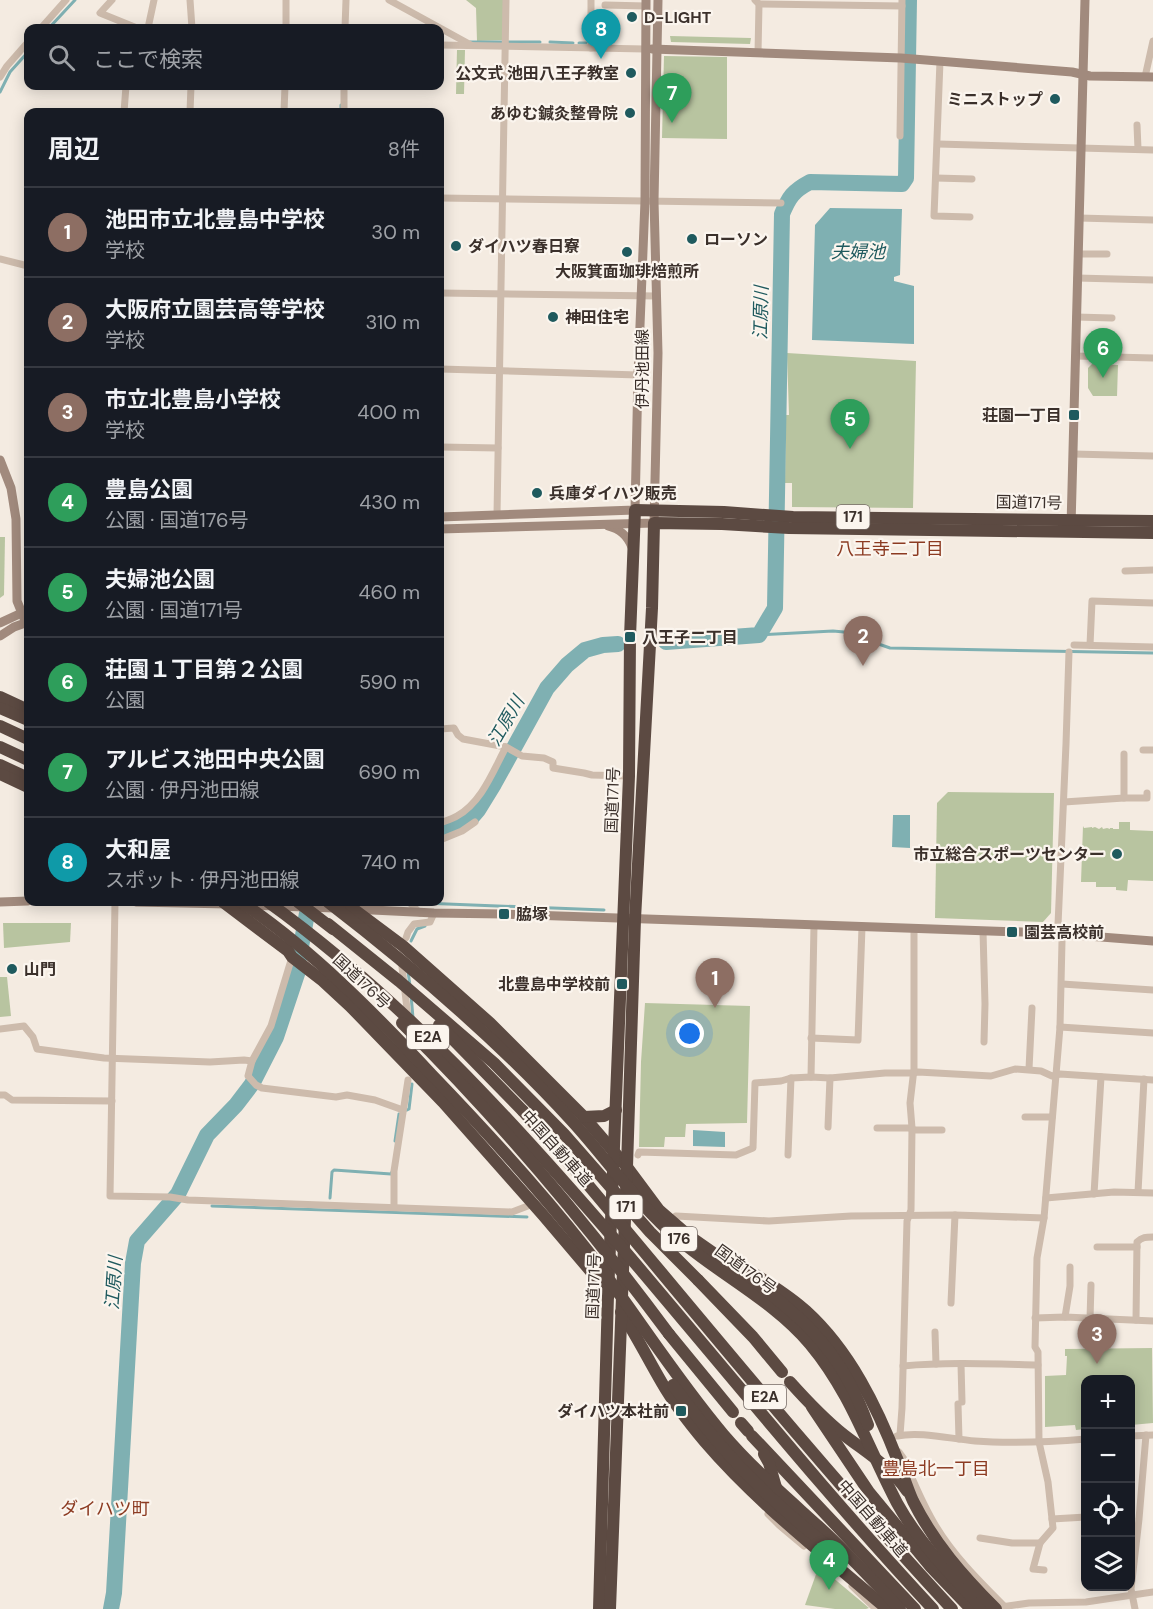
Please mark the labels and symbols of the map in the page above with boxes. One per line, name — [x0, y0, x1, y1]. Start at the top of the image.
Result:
place label: D-LIGHT — [644, 7, 712, 28]
pin: 8 — [582, 10, 620, 59]
marker: D-LIGHT — [625, 10, 639, 24]
place label: 公文式 池田八王子教室 — [455, 63, 619, 84]
marker: 公文式 池田八王子教室 — [624, 66, 638, 80]
pin: 7 — [652, 74, 692, 123]
place label: ミニストップ — [947, 89, 1043, 110]
marker: ミニストップ — [1048, 92, 1062, 106]
place label: あゆむ鍼灸整骨院 — [490, 103, 618, 124]
marker: あゆむ鍼灸整骨院 — [623, 106, 637, 120]
place label: ローソン — [704, 229, 768, 250]
marker: ローソン — [685, 232, 699, 246]
place label: ダイハツ春日寮 — [468, 236, 580, 257]
marker: ダイハツ春日寮 — [449, 239, 463, 253]
water label: 夫婦池 — [831, 240, 887, 264]
marker: 大阪箕面珈琲焙煎所 — [620, 245, 634, 259]
place label: 大阪箕面珈琲焙煎所 — [555, 261, 699, 282]
water label: 江原川 — [749, 284, 774, 340]
place label: 神田住宅 — [565, 307, 629, 328]
marker: 神田住宅 — [546, 310, 560, 324]
pin: 6 — [1084, 328, 1122, 378]
street label: 伊丹池田線 — [632, 329, 653, 409]
pin: 5 — [830, 400, 870, 449]
place label: 荘園一丁目 — [982, 405, 1062, 426]
marker: 荘園一丁目 — [1067, 408, 1081, 422]
place label: 兵庫ダイハツ販売 — [549, 483, 677, 504]
marker: 兵庫ダイハツ販売 — [530, 486, 544, 500]
street label: 国道171号 — [996, 491, 1062, 514]
road number: 171 — [836, 505, 870, 529]
district label: 八王寺二丁目 — [836, 537, 944, 561]
pin: 2 — [844, 616, 882, 666]
place label: 八王子二丁目 — [642, 627, 738, 648]
marker: 八王子二丁目 — [623, 630, 637, 644]
water label: 江原川 — [482, 690, 531, 750]
street label: 国道171号 — [601, 766, 624, 834]
place label: 市立総合スポーツセンター — [913, 844, 1105, 865]
marker: 市立総合スポーツセンター — [1110, 847, 1124, 861]
place label: 脇塚 — [516, 904, 548, 925]
marker: 脇塚 — [497, 907, 511, 921]
place label: 園芸高校前 — [1024, 922, 1104, 943]
marker: 園芸高校前 — [1005, 925, 1019, 939]
street label: 国道176号 — [328, 949, 395, 1013]
pin: 1 — [696, 958, 734, 1008]
place label: 山門 — [24, 959, 56, 980]
marker: 山門 — [5, 962, 19, 976]
place label: 北豊島中学校前 — [498, 974, 610, 995]
marker: 北豊島中学校前 — [615, 977, 629, 991]
your location — [675, 1019, 704, 1048]
road number: E2A — [407, 1025, 449, 1049]
street label: 中国自動車道 — [517, 1106, 597, 1191]
road number: 171 — [610, 1195, 642, 1219]
road number: 176 — [661, 1227, 697, 1251]
street label: 国道176号 — [711, 1240, 781, 1299]
street label: 国道171号 — [582, 1252, 605, 1320]
water label: 江原川 — [100, 1253, 128, 1311]
pin: 3 — [1078, 1314, 1116, 1364]
road number: E2A — [744, 1385, 786, 1409]
place label: ダイハツ本社前 — [557, 1401, 669, 1422]
marker: ダイハツ本社前 — [674, 1404, 688, 1418]
district label: 豊島北一丁目 — [882, 1457, 990, 1481]
street label: 中国自動車道 — [833, 1475, 912, 1561]
district label: ダイハツ町 — [60, 1497, 150, 1521]
pin: 4 — [810, 1540, 848, 1590]

